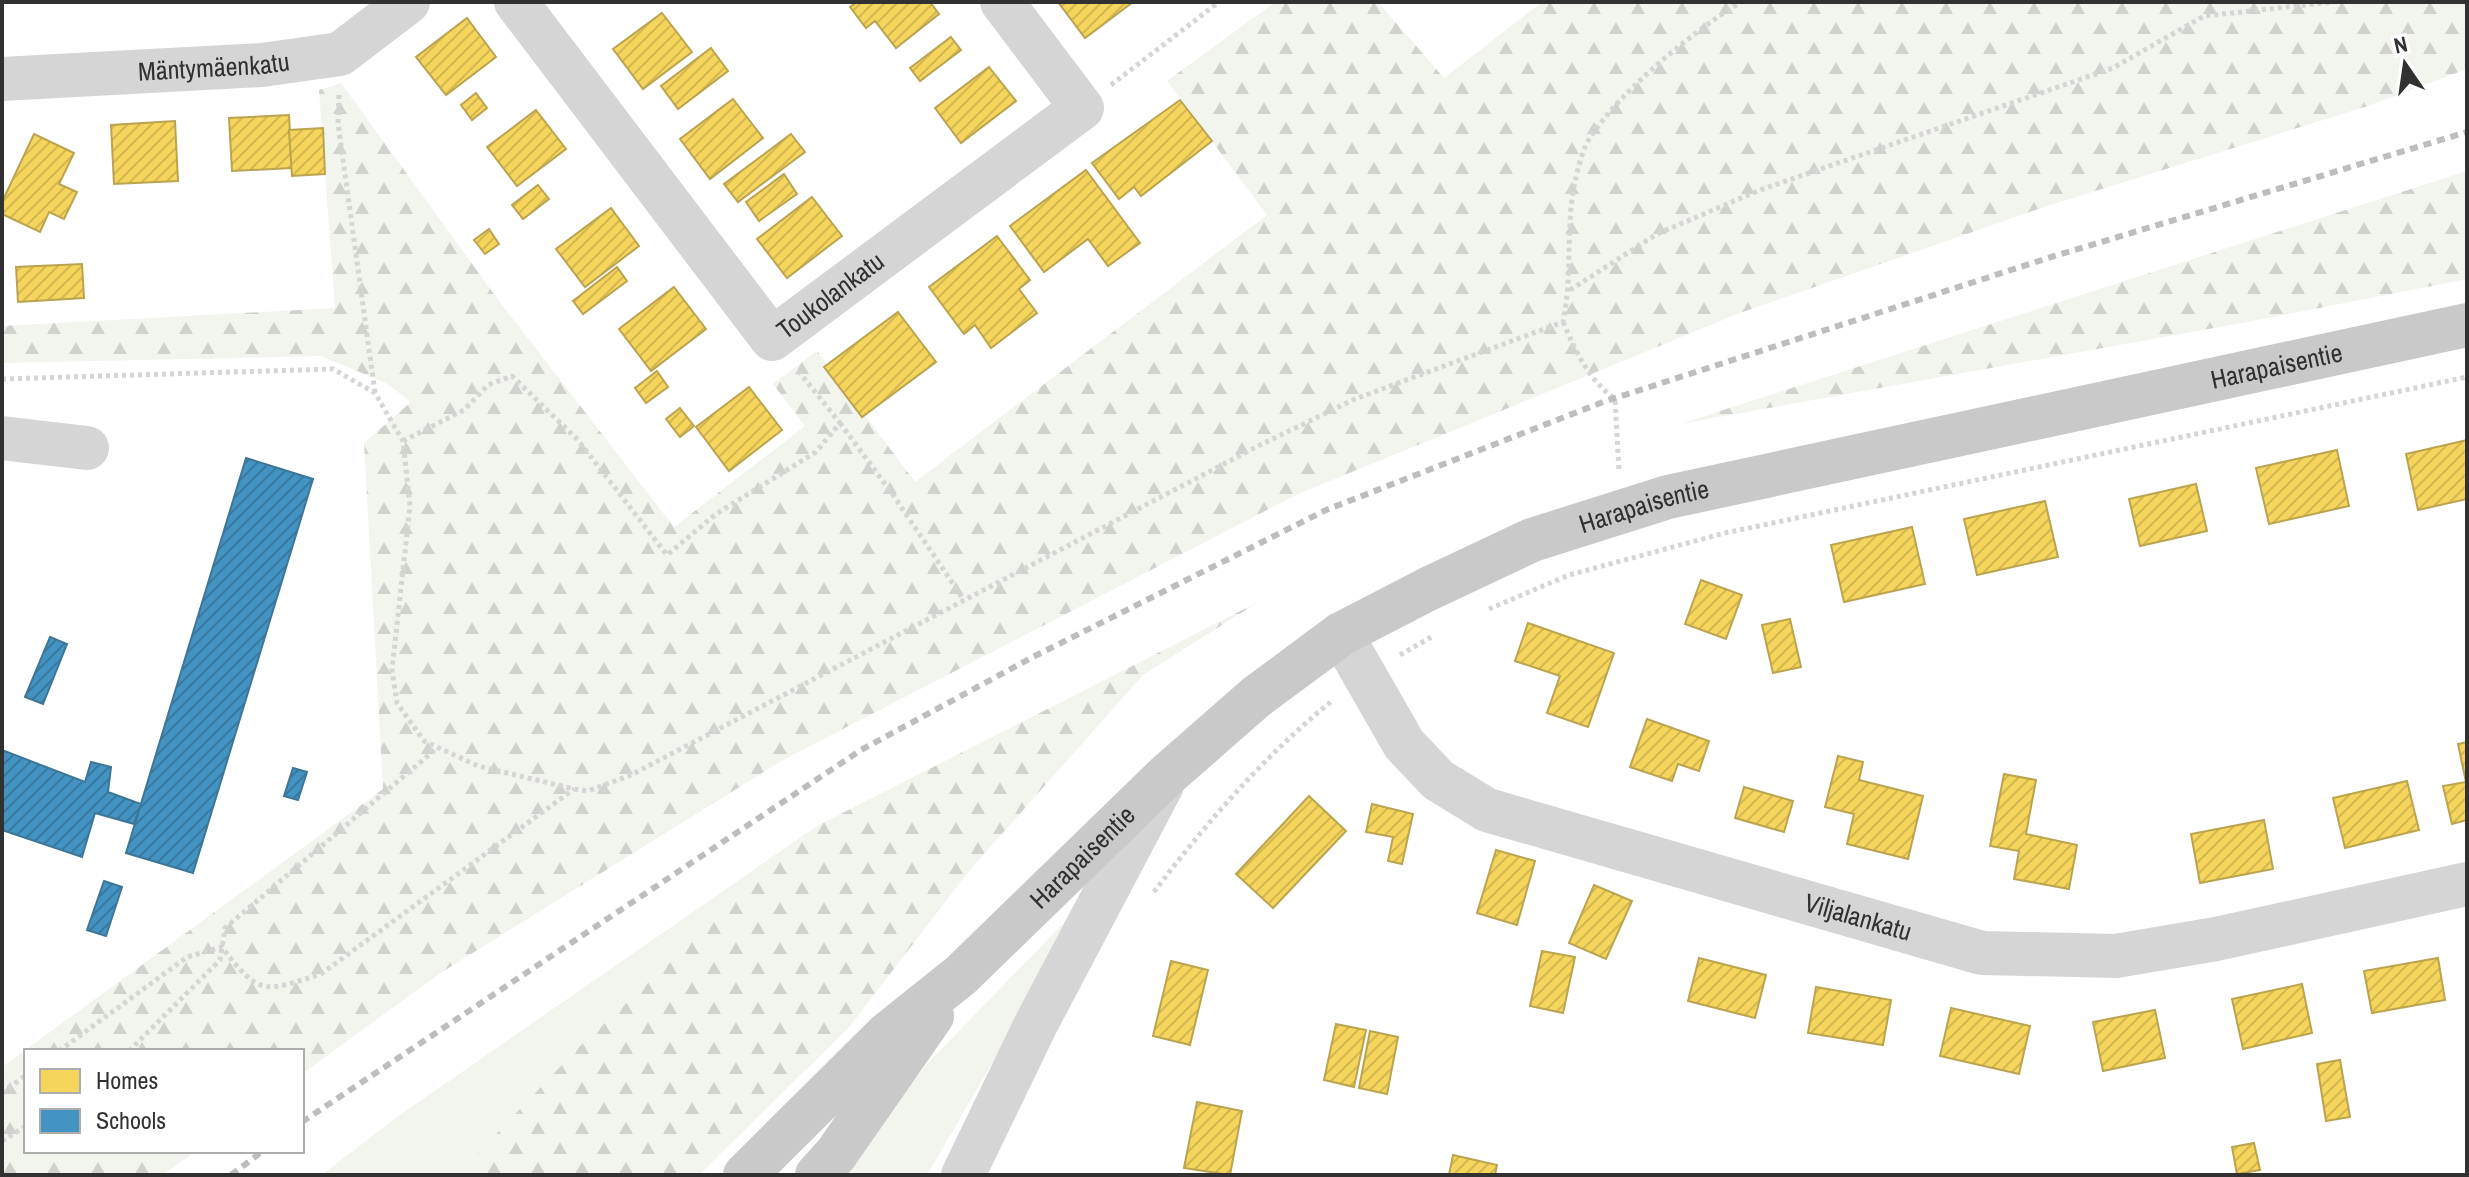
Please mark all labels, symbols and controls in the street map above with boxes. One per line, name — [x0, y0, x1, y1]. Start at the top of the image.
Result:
north arrow — [2365, 24, 2445, 104]
text: N — [2391, 28, 2410, 61]
street label: Mäntymäenkatu — [137, 43, 292, 89]
street label: Toukolankatu — [769, 244, 891, 347]
street label: Harapaisentie — [2207, 334, 2346, 397]
street label: Harapaisentie — [1574, 471, 1712, 541]
street label: Harapaisentie — [1022, 798, 1142, 916]
street label: Viljalankatu — [1801, 885, 1916, 949]
legend — [24, 1049, 304, 1153]
text: Homes — [96, 1064, 158, 1096]
text: Schools — [96, 1104, 166, 1136]

